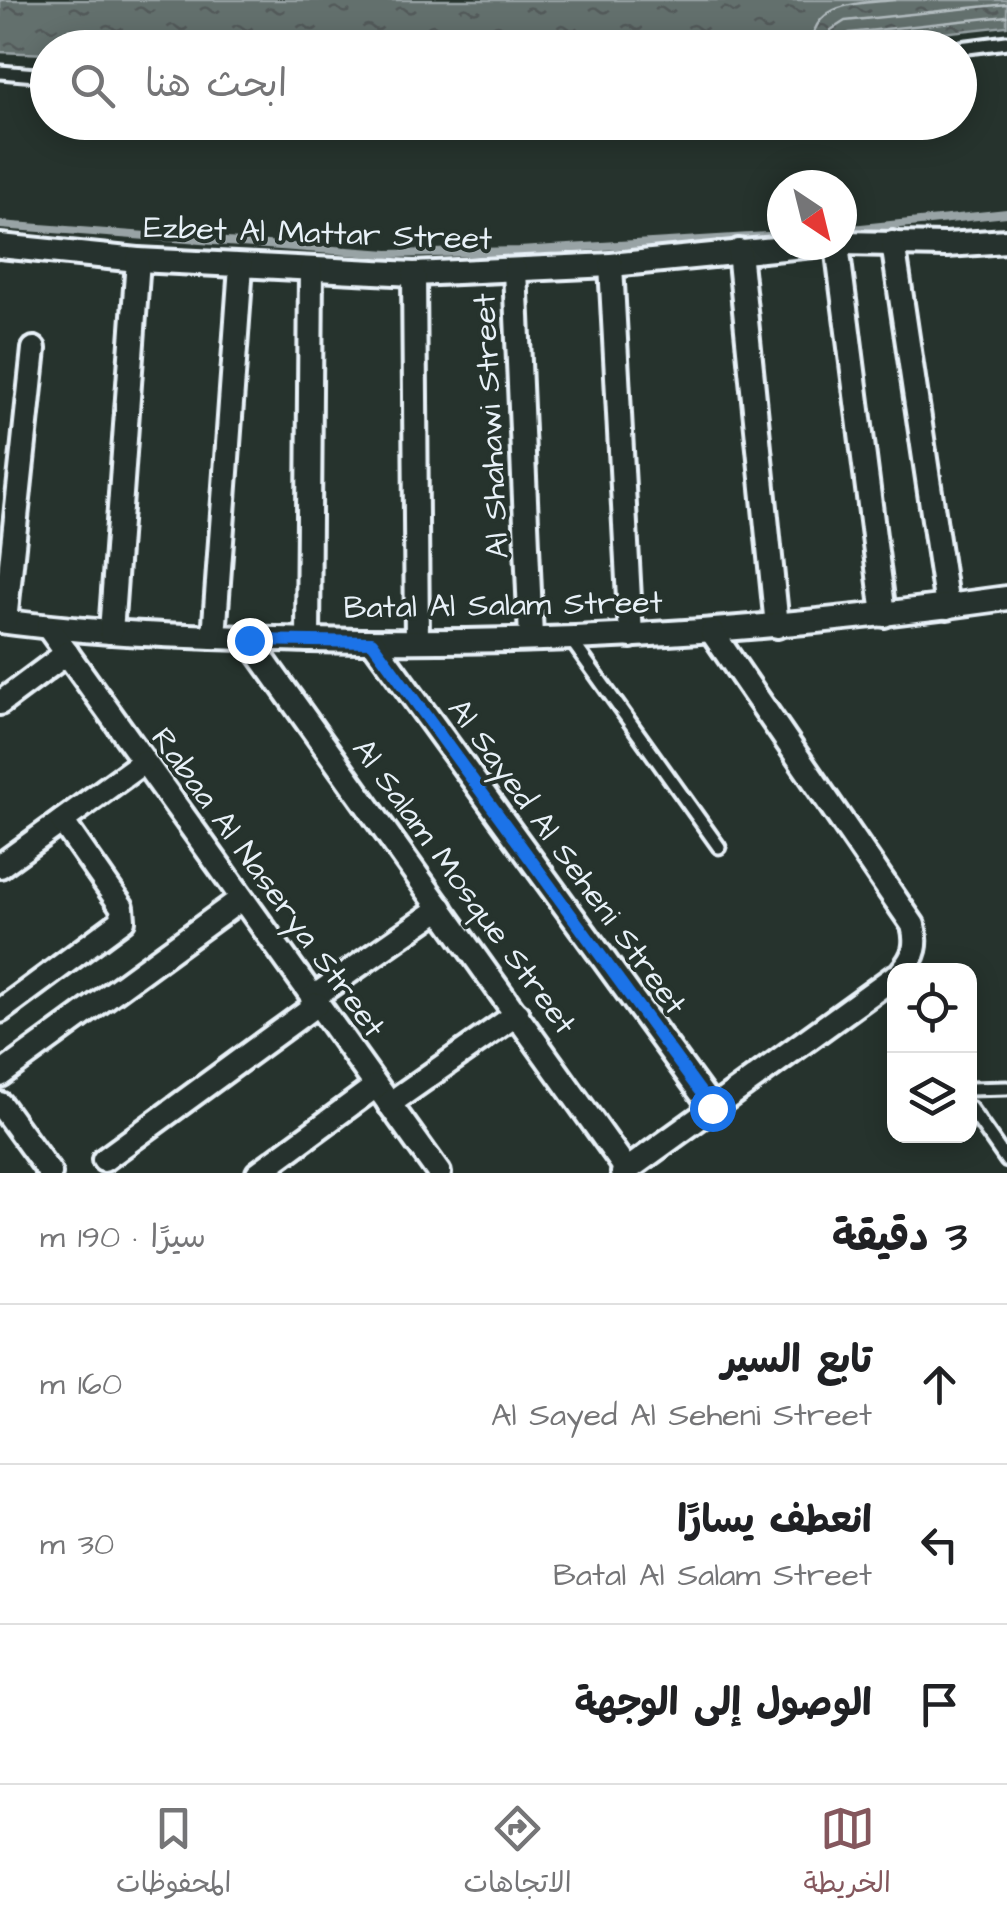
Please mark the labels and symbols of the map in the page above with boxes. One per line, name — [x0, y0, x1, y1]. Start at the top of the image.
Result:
north arrow — [767, 170, 857, 260]
street label: Ezbet Al Mattar Street — [143, 205, 493, 262]
street label: Al Shahawi Street — [462, 292, 521, 560]
street label: Batal Al Salam Street — [343, 580, 663, 631]
route end — [227, 618, 273, 664]
street label: Al Sayed Al Seheni Street — [437, 690, 697, 1024]
street label: Rabaa Al Naserya Street — [140, 719, 396, 1047]
street label: Al Salam Mosque Street — [341, 730, 587, 1044]
route start — [690, 1086, 736, 1132]

